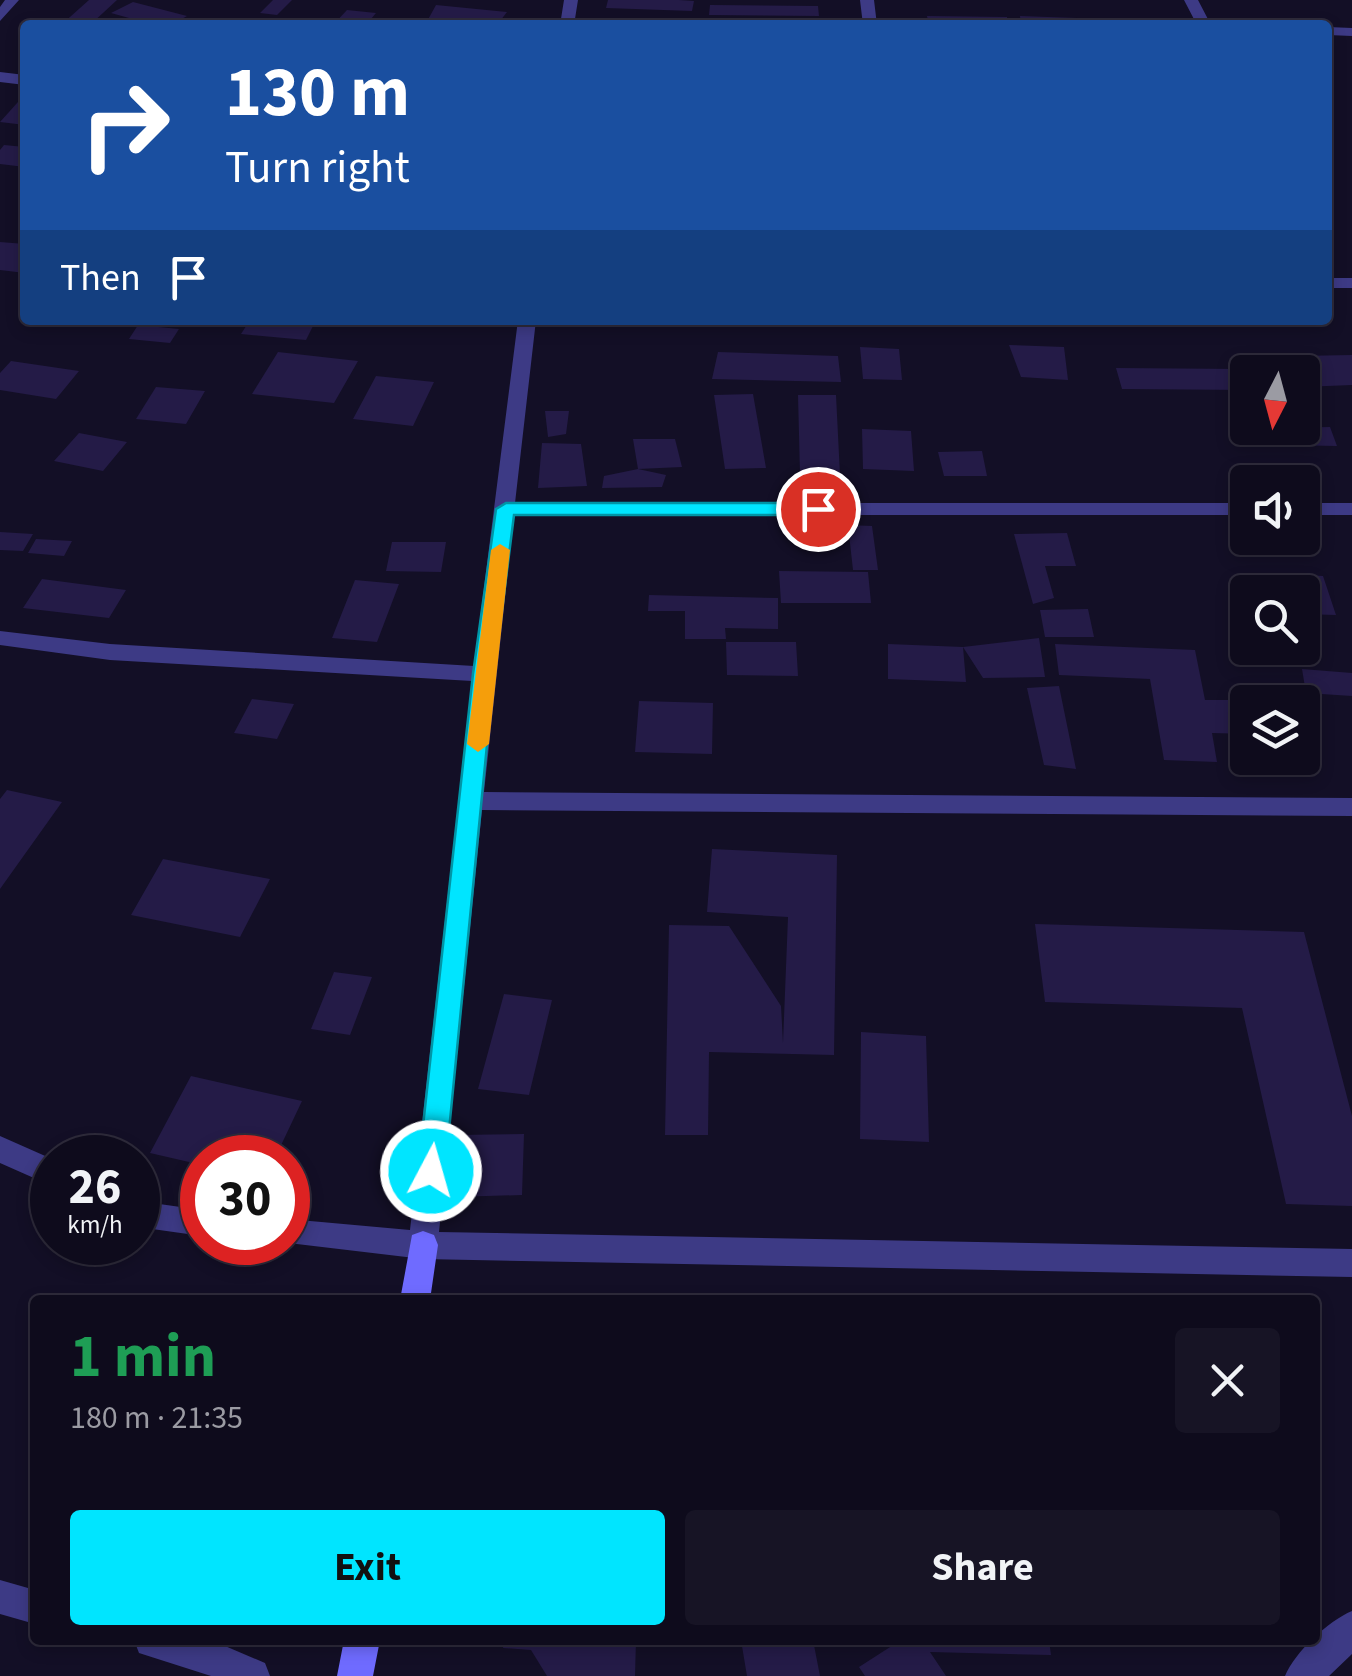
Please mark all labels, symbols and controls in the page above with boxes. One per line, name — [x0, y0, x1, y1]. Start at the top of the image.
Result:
text: 130 m — [225, 43, 410, 143]
icon: right — [60, 60, 190, 190]
text: Turn right — [225, 136, 410, 200]
icon: arrive — [161, 250, 216, 305]
text: Then — [60, 251, 141, 305]
north arrow — [1230, 355, 1320, 445]
map controls — [1230, 355, 1320, 775]
button: sound — [1230, 465, 1320, 555]
pin — [776, 467, 861, 552]
icon: arrive — [791, 482, 846, 537]
button: search — [1230, 575, 1320, 665]
button: layers — [1230, 685, 1320, 775]
position arrow — [379, 1119, 483, 1223]
speed limit sign: 30 — [180, 1135, 310, 1265]
text: 26 — [69, 1152, 121, 1223]
text: km/h — [67, 1207, 123, 1243]
text: 1 min — [70, 1315, 216, 1400]
button: close — [1175, 1328, 1280, 1433]
text: 180 m · 21:35 — [70, 1395, 243, 1441]
button: Exit — [70, 1510, 665, 1625]
button: Share — [685, 1510, 1280, 1625]

